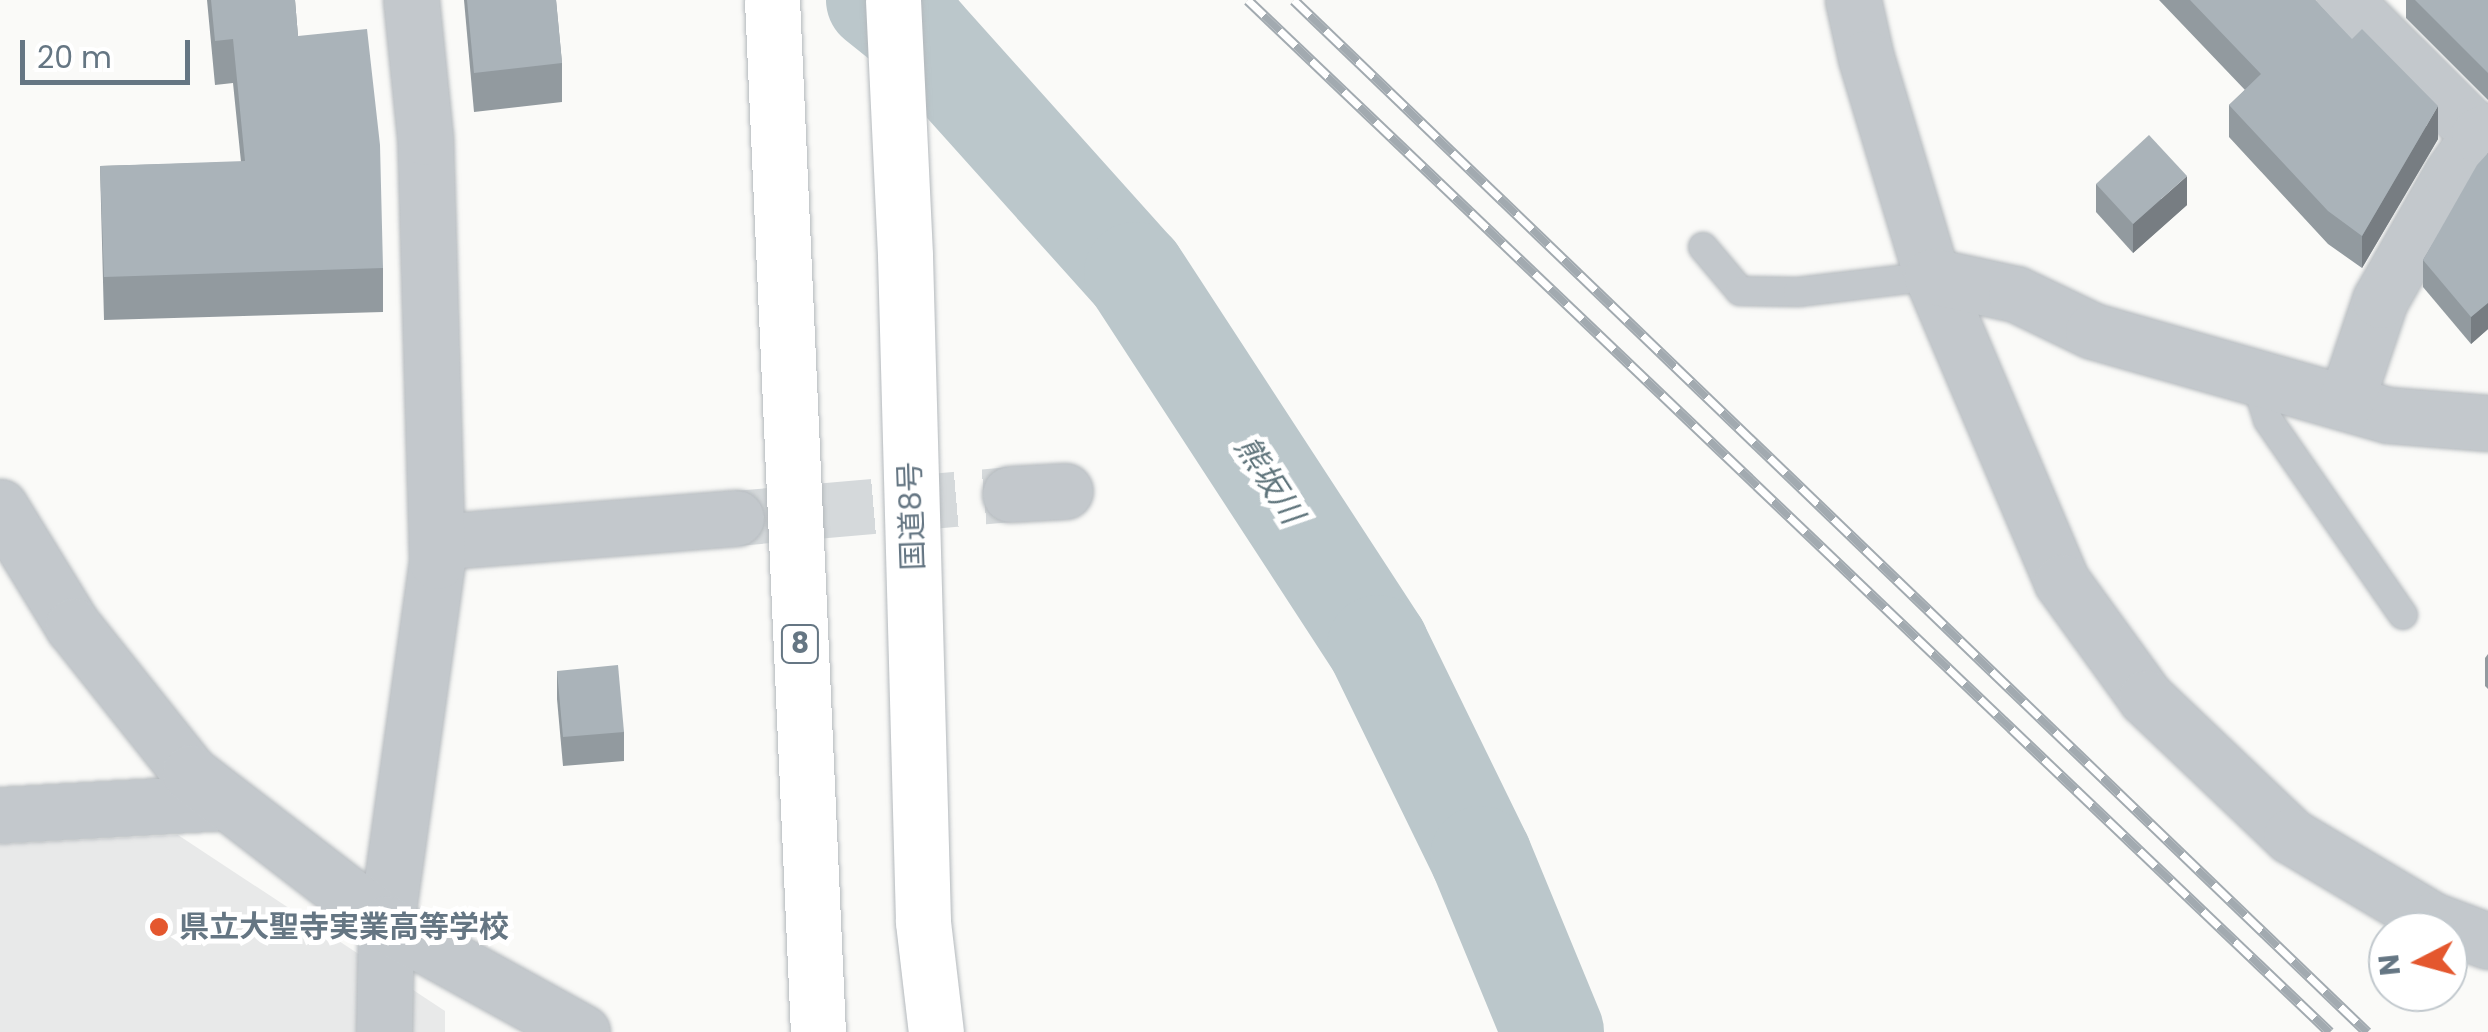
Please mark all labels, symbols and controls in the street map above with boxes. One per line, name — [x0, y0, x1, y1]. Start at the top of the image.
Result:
scale bar — [25, 20, 195, 82]
text: 20 m — [37, 36, 112, 79]
water label: 熊坂川 — [1227, 429, 1311, 531]
street label: 国道8号 — [892, 461, 932, 571]
road number: 8 — [780, 621, 820, 667]
place label: 県立大聖寺実業高等学校 — [179, 909, 509, 945]
north arrow — [2368, 912, 2468, 1012]
marker: 県立大聖寺実業高等学校 — [148, 916, 170, 938]
text: N — [2369, 952, 2410, 977]

